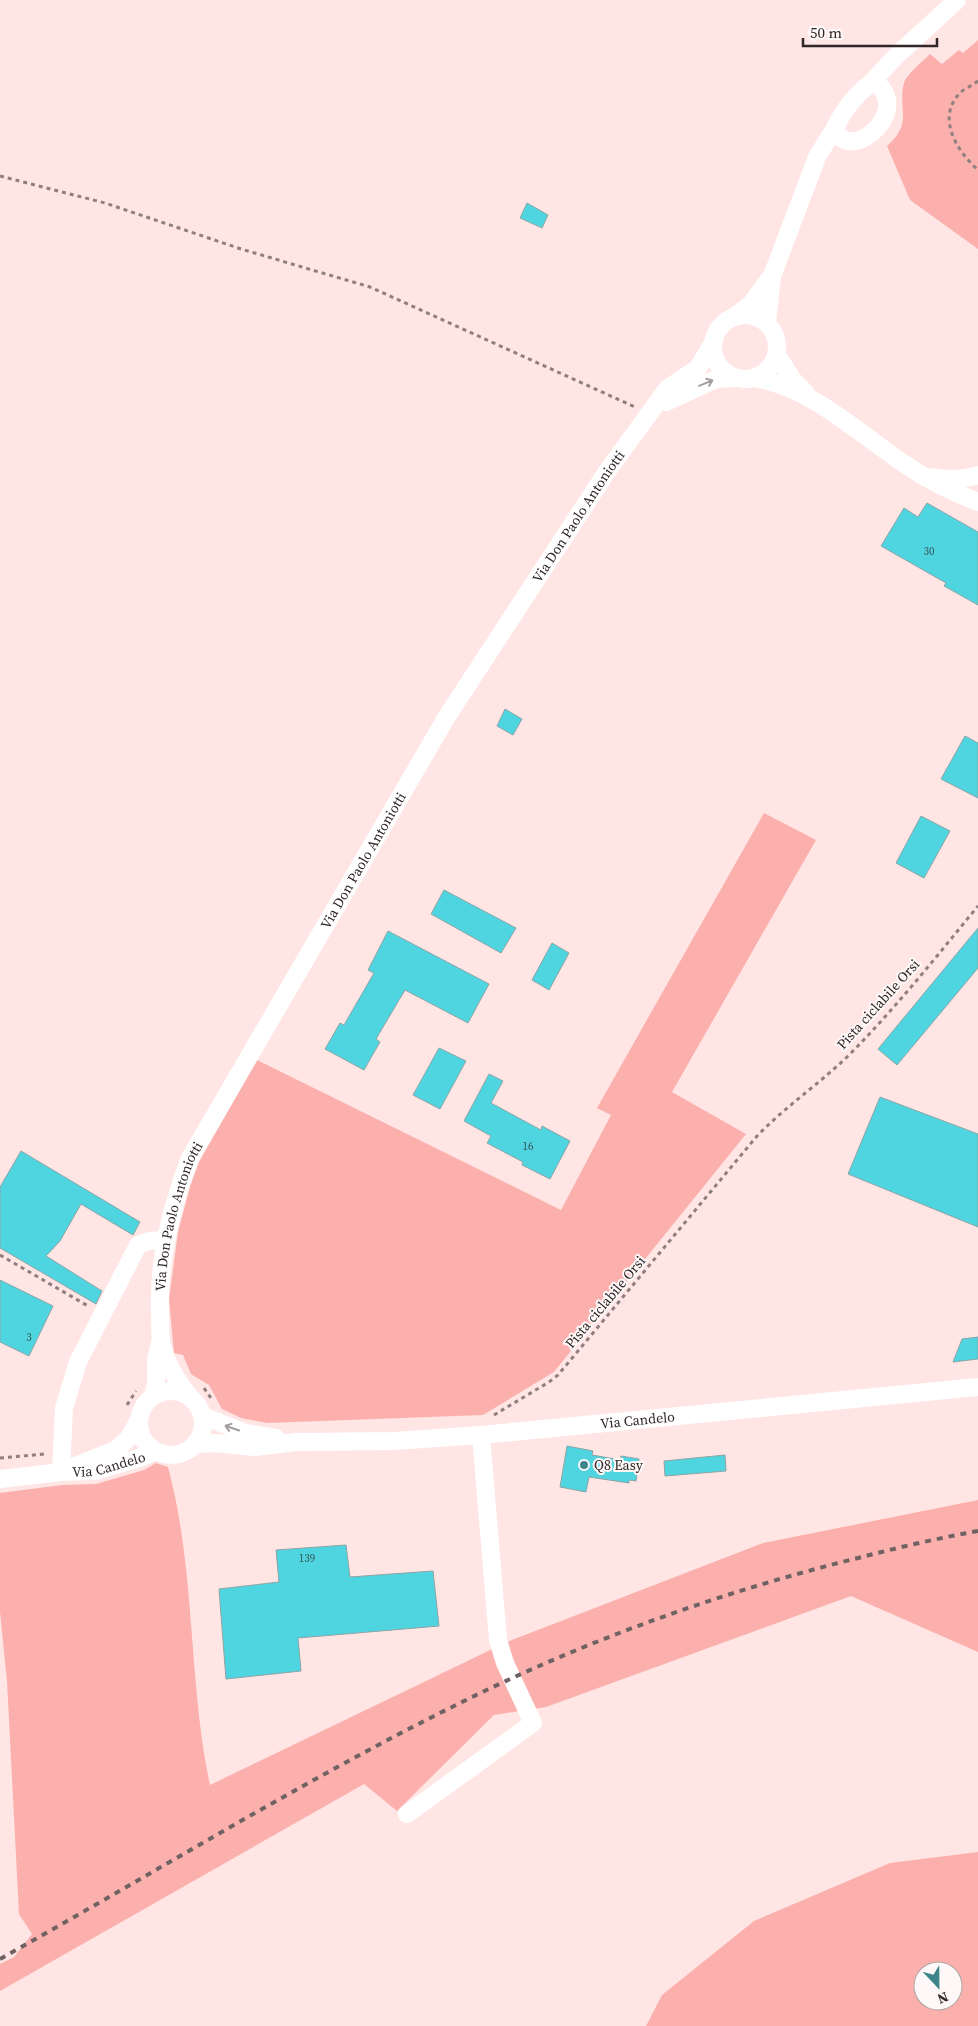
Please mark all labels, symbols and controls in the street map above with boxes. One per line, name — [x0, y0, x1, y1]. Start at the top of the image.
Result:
scale bar — [803, 15, 937, 47]
text: 50 m — [810, 22, 842, 43]
one-way arrow — [698, 378, 714, 387]
street label: Via Don Paolo Antoniotti — [527, 446, 629, 586]
house number: 30 — [924, 544, 935, 559]
street label: Via Don Paolo Antoniotti — [316, 789, 411, 932]
street label: Pista ciclabile Orsi — [832, 955, 924, 1053]
street label: Via Don Paolo Antoniotti — [150, 1138, 207, 1292]
house number: 16 — [523, 1139, 534, 1154]
street label: Pista ciclabile Orsi — [560, 1251, 650, 1353]
house number: 3 — [26, 1330, 32, 1345]
street label: Via Candelo — [599, 1406, 676, 1433]
one-way arrow — [224, 1423, 240, 1432]
street label: Via Candelo — [72, 1446, 148, 1482]
place label: Q8 Easy — [594, 1455, 644, 1475]
marker: Q8 Easy — [578, 1459, 590, 1471]
house number: 139 — [299, 1551, 315, 1566]
north arrow — [913, 1961, 963, 2011]
text: N — [934, 1987, 951, 2009]

